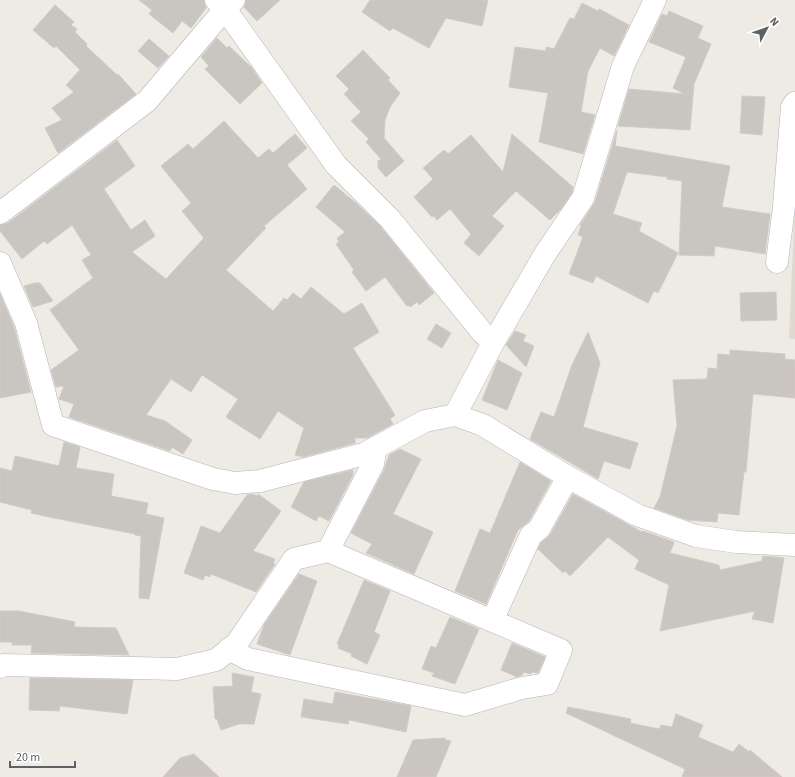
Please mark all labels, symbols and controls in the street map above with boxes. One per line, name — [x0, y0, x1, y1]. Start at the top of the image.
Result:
north arrow — [747, 8, 787, 48]
text: N — [766, 14, 782, 29]
scale bar — [10, 743, 75, 769]
text: 20 m — [16, 749, 40, 766]

